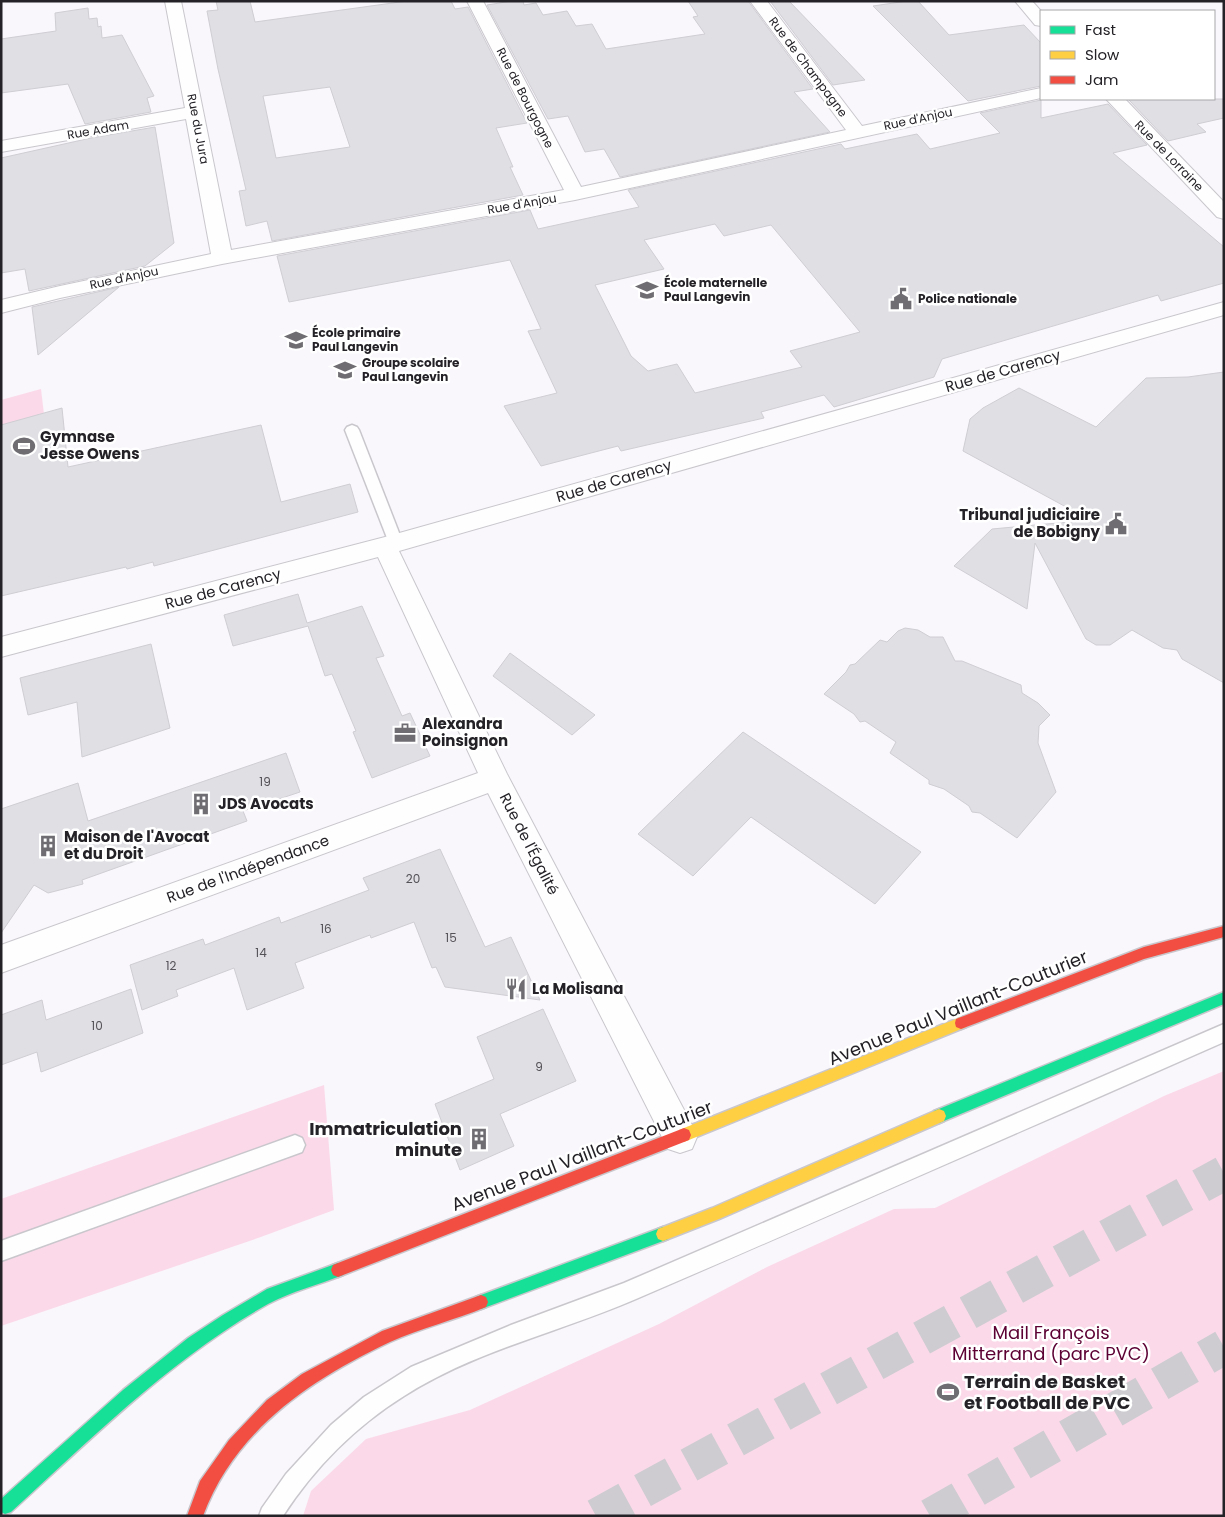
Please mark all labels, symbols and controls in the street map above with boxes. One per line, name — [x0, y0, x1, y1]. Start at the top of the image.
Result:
legend — [1040, 10, 1215, 100]
street label: Rue de Champagne — [765, 13, 852, 120]
text: Fast — [1085, 19, 1116, 40]
text: Slow — [1085, 44, 1120, 65]
street label: Rue de Bourgogne — [493, 45, 558, 151]
text: Jam — [1085, 69, 1119, 90]
street label: Rue du Jura — [183, 92, 214, 165]
street label: Rue d'Anjou — [882, 103, 954, 134]
street label: Rue Adam — [66, 116, 130, 143]
street label: Rue de Lorraine — [1131, 117, 1208, 195]
street label: Rue d'Anjou — [486, 189, 558, 218]
street label: Rue d'Anjou — [88, 262, 160, 293]
place label: École maternelle Paul Langevin — [664, 274, 768, 305]
school or university icon: École maternelle Paul Langevin — [634, 277, 660, 303]
public building icon: Police nationale — [888, 286, 914, 312]
place label: Police nationale — [918, 290, 1017, 307]
place label: École primaire Paul Langevin — [312, 324, 401, 355]
school or university icon: École primaire Paul Langevin — [283, 327, 309, 353]
street label: Rue de Carency — [943, 344, 1064, 397]
place label: Groupe scolaire Paul Langevin — [362, 354, 460, 385]
school or university icon: Groupe scolaire Paul Langevin — [332, 357, 358, 383]
place label: Gymnase Jesse Owens — [40, 426, 140, 464]
sports icon: Gymnase Jesse Owens — [11, 433, 37, 459]
street label: Rue de Carency — [554, 454, 675, 507]
place label: Tribunal judiciaire de Bobigny — [959, 504, 1101, 542]
public building icon: Tribunal judiciaire de Bobigny — [1103, 511, 1129, 537]
street label: Rue de Carency — [163, 563, 284, 614]
place label: Alexandra Poinsignon — [422, 713, 508, 751]
office icon: Alexandra Poinsignon — [392, 720, 418, 746]
house number: 19 — [259, 773, 271, 790]
street label: Rue de l'Égalité — [495, 789, 564, 898]
building icon: JDS Avocats — [188, 791, 214, 817]
place label: JDS Avocats — [218, 793, 314, 814]
place label: Maison de l'Avocat et du Droit — [64, 826, 209, 864]
street label: Rue de l'Indépendance — [164, 829, 332, 908]
building icon: Maison de l'Avocat et du Droit — [35, 833, 61, 859]
house number: 20 — [406, 870, 420, 887]
house number: 16 — [320, 920, 332, 937]
house number: 15 — [445, 929, 457, 946]
house number: 14 — [255, 944, 267, 961]
street label: Avenue Paul Vaillant-Couturier — [824, 944, 1091, 1071]
house number: 12 — [166, 957, 176, 974]
restaurant icon: La Molisana — [503, 976, 529, 1002]
place label: La Molisana — [532, 978, 624, 999]
house number: 10 — [91, 1017, 103, 1034]
house number: 9 — [535, 1058, 543, 1075]
street label: Avenue Paul Vaillant-Couturier — [448, 1094, 716, 1217]
place label: Immatriculation minute — [309, 1116, 462, 1162]
building icon: Immatriculation minute — [466, 1126, 492, 1152]
park label: Mail François Mitterrand (parc PVC) — [952, 1320, 1150, 1366]
place label: Terrain de Basket et Football de PVC — [964, 1369, 1130, 1415]
sports icon: Terrain de Basket et Football de PVC — [935, 1379, 961, 1405]

